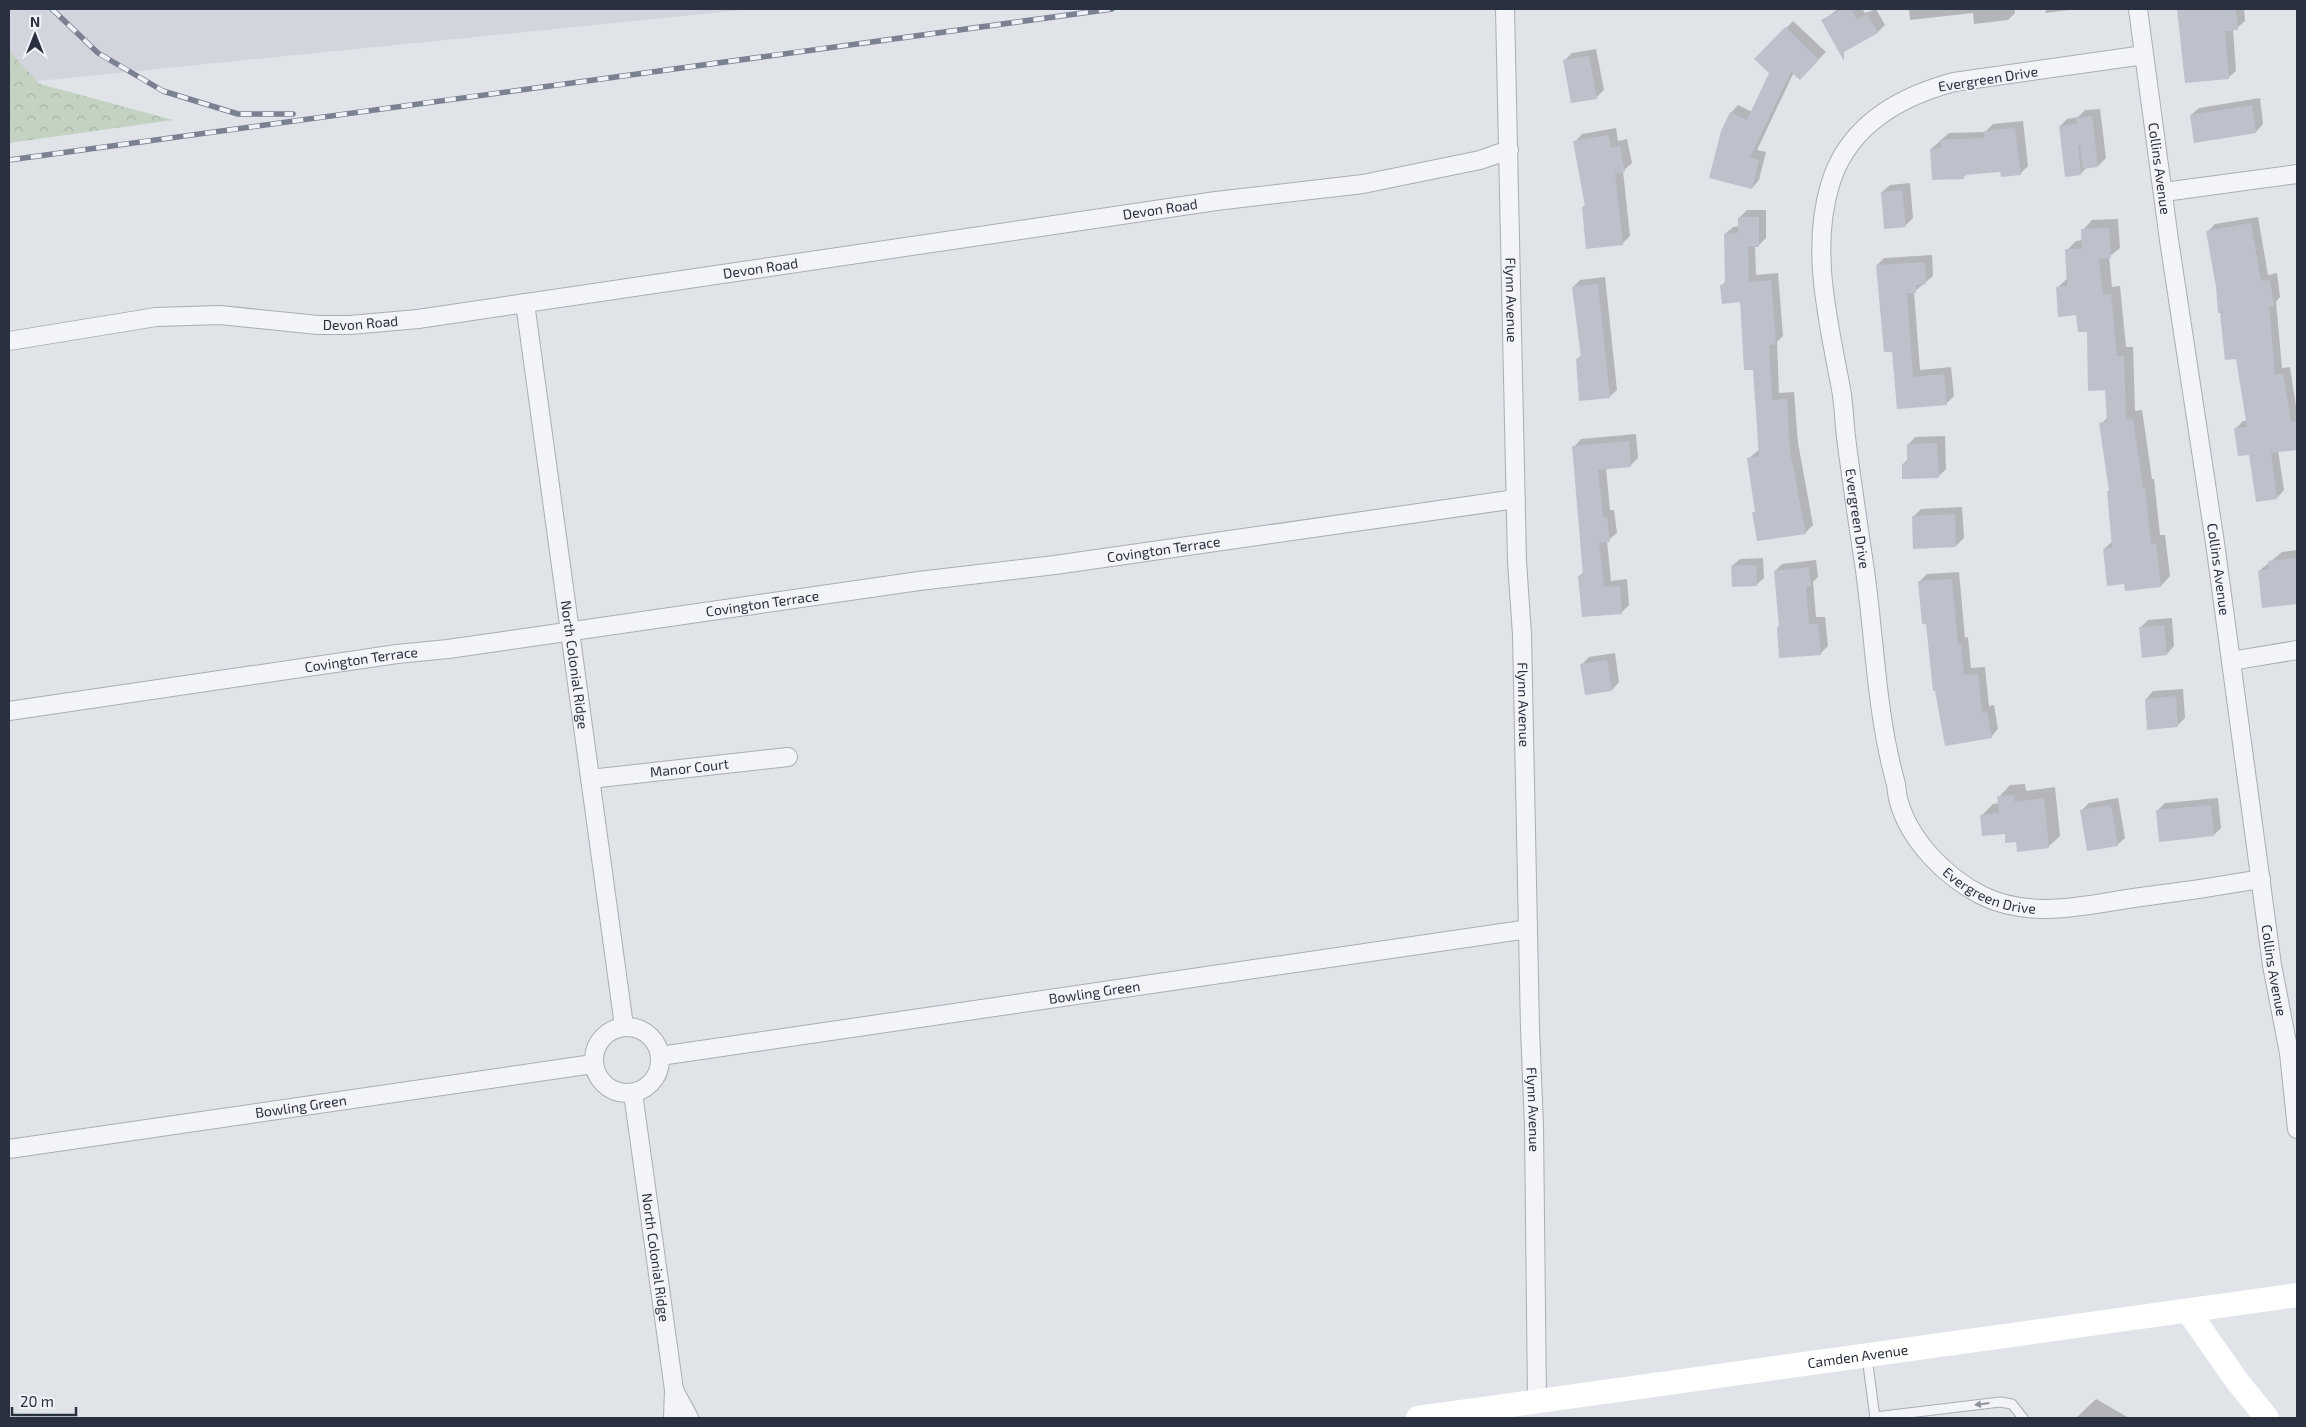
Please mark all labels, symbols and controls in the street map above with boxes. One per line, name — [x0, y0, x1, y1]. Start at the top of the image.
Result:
north arrow — [10, 10, 60, 60]
text: N — [30, 13, 40, 30]
street label: Evergreen Drive — [1937, 62, 2039, 95]
street label: Collins Avenue — [2145, 121, 2175, 216]
street label: Devon Road — [1121, 195, 1199, 223]
street label: Devon Road — [722, 254, 799, 282]
street label: Flynn Avenue — [1502, 257, 1521, 343]
street label: Devon Road — [323, 312, 399, 333]
street label: Evergreen Drive — [1842, 467, 1874, 570]
street label: Collins Avenue — [2204, 522, 2234, 616]
street label: Covington Terrace — [1106, 532, 1221, 565]
street label: Covington Terrace — [704, 587, 820, 620]
street label: North Colonial Ridge — [558, 599, 592, 730]
street label: Covington Terrace — [303, 643, 419, 675]
street label: Flynn Avenue — [1515, 662, 1533, 747]
street label: Manor Court — [649, 755, 730, 780]
street label: Evergreen Drive — [1940, 863, 2036, 917]
street label: Collins Avenue — [2259, 923, 2291, 1018]
street label: Bowling Green — [1047, 977, 1141, 1007]
street label: Flynn Avenue — [1524, 1067, 1543, 1152]
street label: Bowling Green — [254, 1091, 348, 1121]
street label: North Colonial Ridge — [639, 1192, 673, 1323]
street label: Camden Avenue — [1806, 1341, 1909, 1371]
scale bar — [12, 1384, 76, 1416]
text: 20 m — [20, 1392, 54, 1410]
one-way arrow — [1974, 1400, 1990, 1408]

